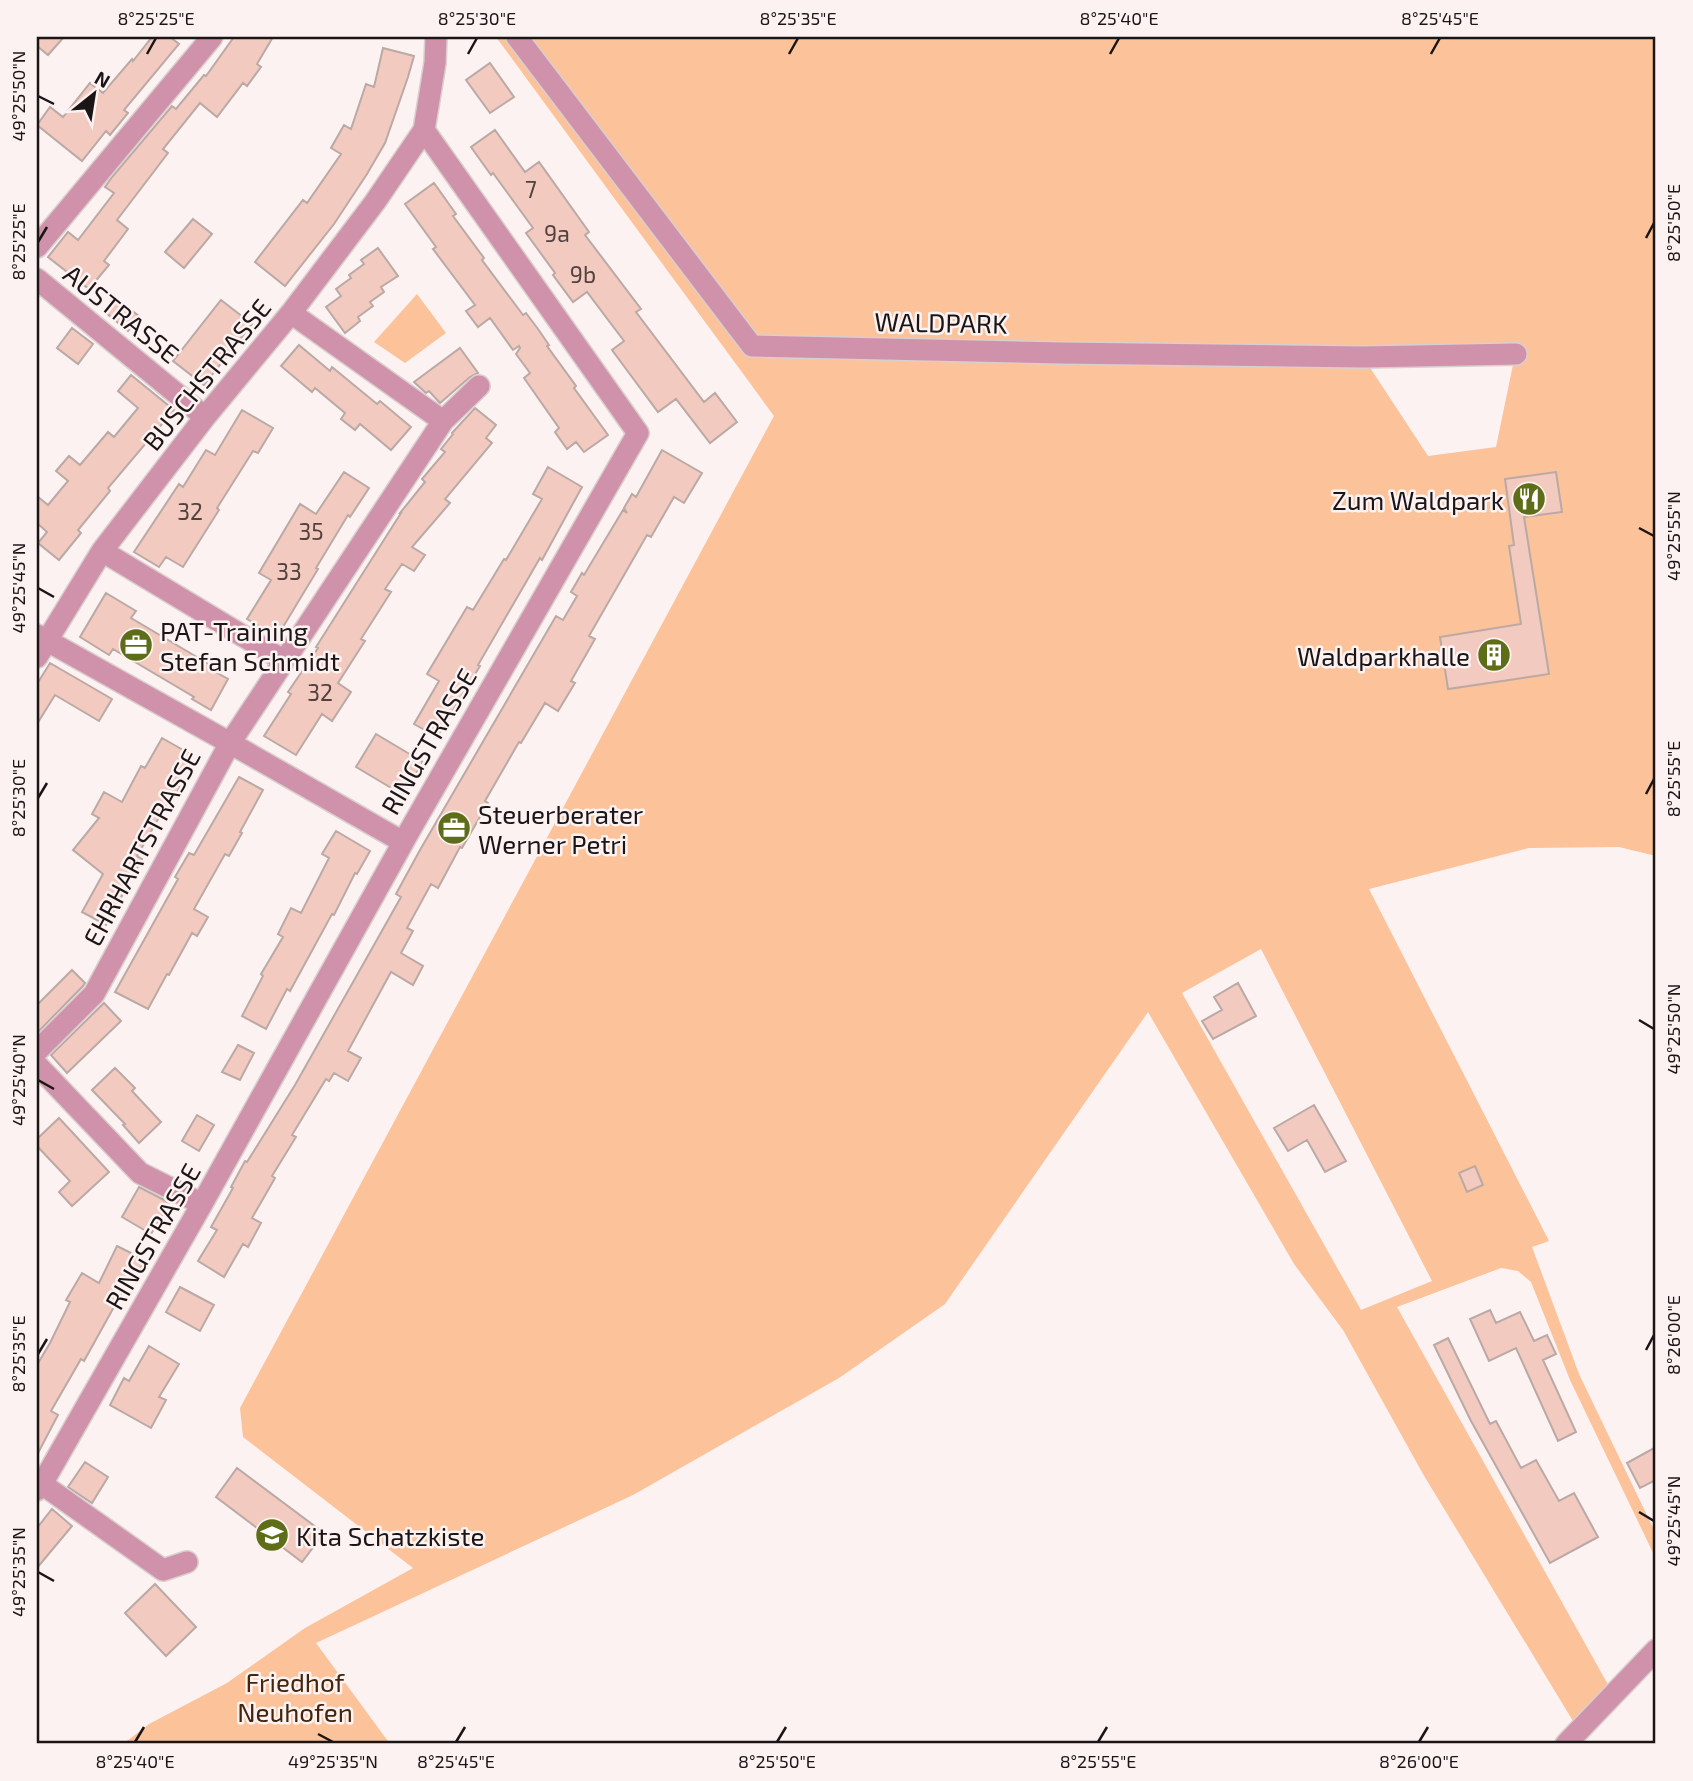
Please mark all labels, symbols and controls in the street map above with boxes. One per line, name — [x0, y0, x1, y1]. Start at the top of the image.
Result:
text: 8°25'25"E — [117, 7, 195, 29]
text: 8°25'30"E — [438, 7, 516, 29]
text: 8°25'35"E — [759, 7, 837, 29]
text: 8°25'40"E — [1080, 7, 1158, 29]
text: 8°25'45"E — [1401, 7, 1479, 29]
text: 49°25'50"N — [7, 51, 29, 141]
north arrow — [60, 60, 130, 130]
text: N — [91, 65, 114, 92]
house number: 7 — [525, 175, 537, 203]
text: 8°25'50"E — [1662, 184, 1684, 262]
text: 8°25'25"E — [7, 203, 29, 281]
house number: 9a — [544, 219, 570, 247]
street label: AUSTRASSE — [58, 257, 186, 369]
house number: 9b — [570, 260, 596, 288]
street label: BUSCHSTRASSE — [135, 292, 277, 456]
street label: WALDPARK — [874, 305, 1008, 339]
restaurant icon: Zum Waldpark — [1510, 480, 1548, 518]
place label: Zum Waldpark — [1332, 484, 1504, 515]
text: 49°25'55"N — [1662, 491, 1684, 581]
house number: 32 — [177, 497, 203, 525]
house number: 35 — [298, 517, 324, 545]
text: 49°25'45"N — [7, 543, 29, 633]
house number: 33 — [276, 557, 302, 585]
place label: PAT-Training Stefan Schmidt — [160, 615, 340, 676]
office icon: PAT-Training Stefan Schmidt — [117, 626, 155, 664]
building icon: Waldparkhalle — [1475, 636, 1513, 674]
place label: Waldparkhalle — [1297, 640, 1470, 671]
street label: RINGSTRASSE — [374, 663, 482, 819]
house number: 32 — [307, 678, 333, 706]
text: 8°25'55"E — [1662, 741, 1684, 817]
street label: EHRHARTSTRASSE — [76, 743, 206, 951]
text: 8°25'30"E — [7, 759, 29, 837]
place label: Steuerberater Werner Petri — [478, 798, 643, 859]
office icon: Steuerberater Werner Petri — [435, 809, 473, 847]
text: 49°25'50"N — [1662, 984, 1684, 1074]
text: 49°25'40"N — [7, 1034, 29, 1126]
street label: RINGSTRASSE — [98, 1158, 206, 1314]
text: 8°26'00"E — [1662, 1295, 1684, 1375]
text: 8°25'35"E — [7, 1315, 29, 1393]
text: 49°25'45"N — [1662, 1476, 1684, 1566]
school or university icon: Kita Schatzkiste — [253, 1516, 291, 1554]
place label: Kita Schatzkiste — [296, 1520, 484, 1551]
text: 49°25'35"N — [7, 1527, 29, 1617]
park label: Friedhof Neuhofen — [237, 1666, 353, 1727]
text: 8°25'40"E — [96, 1750, 174, 1772]
text: 49°25'35"N — [288, 1750, 378, 1772]
text: 8°25'45"E — [417, 1750, 495, 1772]
text: 8°25'50"E — [738, 1750, 816, 1772]
text: 8°25'55"E — [1060, 1750, 1136, 1772]
text: 8°26'00"E — [1379, 1750, 1459, 1772]

